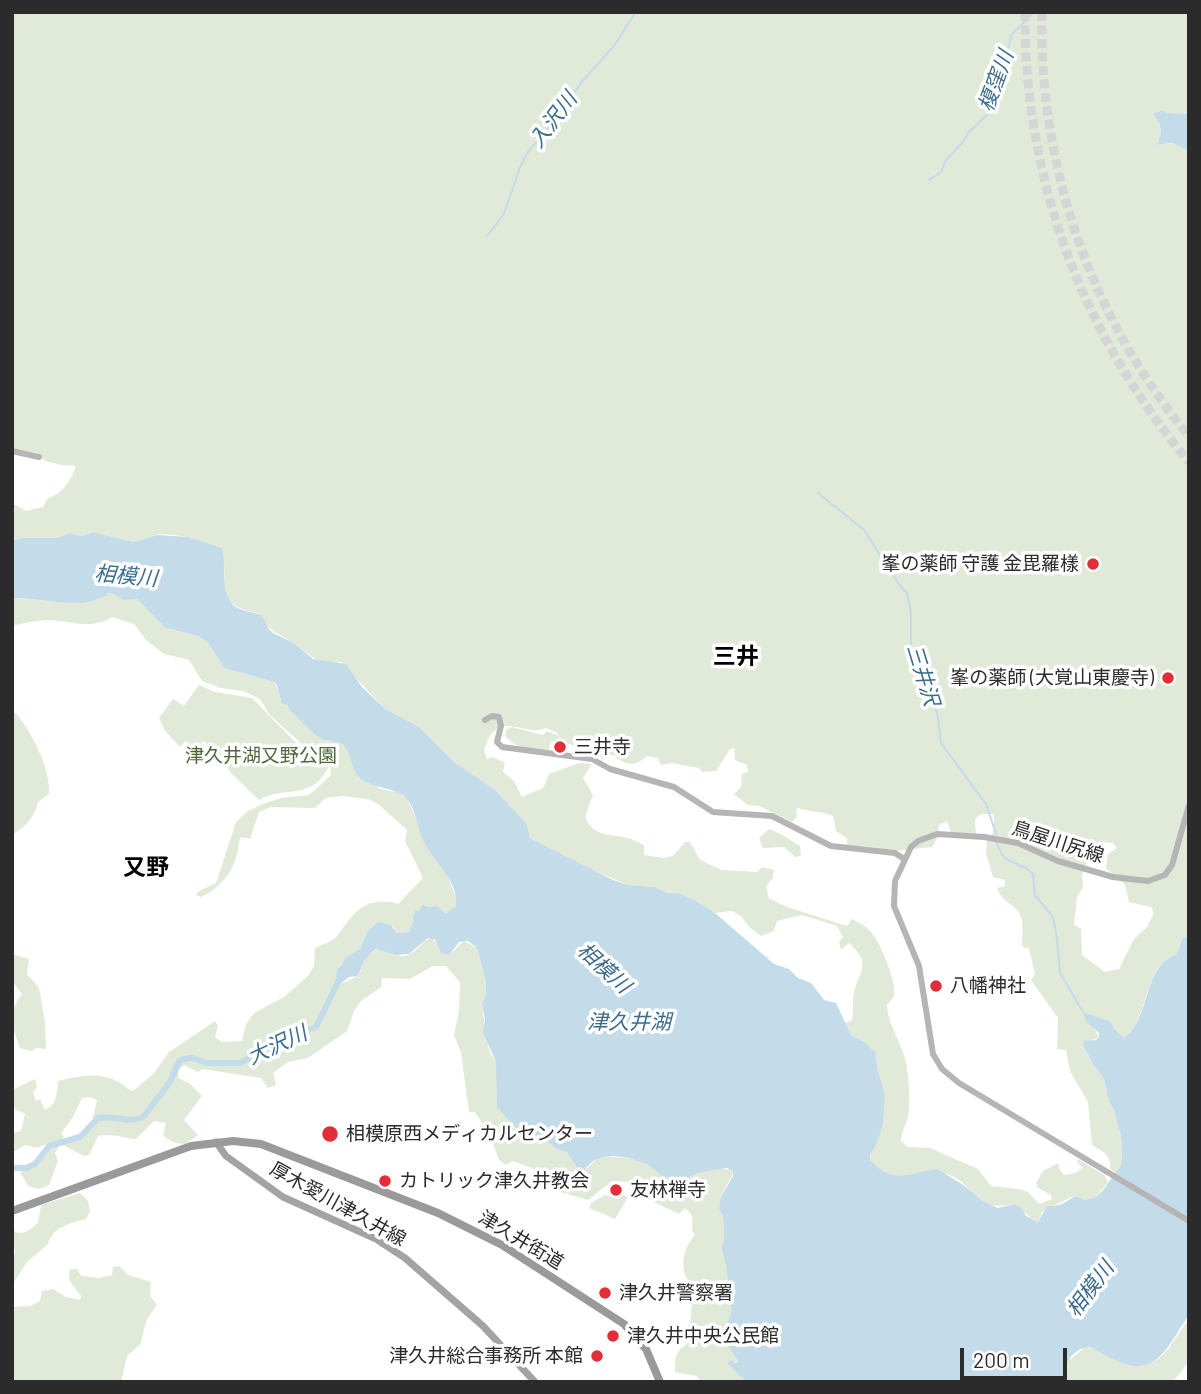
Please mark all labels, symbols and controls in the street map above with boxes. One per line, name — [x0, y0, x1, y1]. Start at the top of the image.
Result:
water label: 榎窪川 — [973, 47, 1019, 115]
water label: 入沢川 — [524, 87, 582, 153]
place label: 峯の薬師 守護 金毘羅樣 — [881, 553, 1079, 575]
marker: 峯の薬師 守護 金毘羅樣 — [1085, 556, 1101, 572]
water label: 相模川 — [94, 561, 158, 591]
water label: 三井沢 — [902, 641, 944, 709]
district label: 三井 — [713, 642, 759, 670]
place label: 峯の薬師 (大覚山東慶寺) — [950, 667, 1154, 689]
marker: 峯の薬師 (大覚山東慶寺) — [1160, 670, 1176, 686]
place label: 三井寺 — [574, 736, 631, 758]
marker: 三井寺 — [552, 739, 568, 755]
park label: 津久井湖又野公園 — [185, 745, 337, 767]
street label: 鳥屋川尻線 — [1009, 816, 1107, 868]
district label: 又野 — [123, 853, 169, 881]
water label: 相模川 — [572, 938, 636, 998]
place label: 八幡神社 — [950, 975, 1026, 997]
marker: 八幡神社 — [928, 978, 944, 994]
water label: 津久井湖 — [587, 1009, 671, 1035]
water label: 大沢川 — [243, 1020, 311, 1070]
place label: 相模原西メディカルセンター — [346, 1123, 593, 1145]
marker: 相模原西メディカルセンター — [320, 1124, 340, 1144]
street label: 厚木愛川津久井線 — [266, 1157, 410, 1251]
place label: カトリック津久井教会 — [399, 1170, 589, 1192]
marker: カトリック津久井教会 — [377, 1173, 393, 1189]
place label: 友林禅寺 — [630, 1179, 706, 1201]
marker: 友林禅寺 — [608, 1182, 624, 1198]
street label: 津久井街道 — [474, 1206, 568, 1274]
water label: 相模川 — [1061, 1256, 1119, 1322]
place label: 津久井警察署 — [619, 1282, 733, 1304]
marker: 津久井警察署 — [597, 1285, 613, 1301]
place label: 津久井中央公民館 — [627, 1325, 779, 1347]
marker: 津久井中央公民館 — [605, 1328, 621, 1344]
scale bar — [963, 1334, 1070, 1378]
place label: 津久井総合事務所 本館 — [389, 1345, 583, 1367]
text: 200 m — [973, 1347, 1030, 1372]
marker: 津久井総合事務所 本館 — [589, 1348, 605, 1364]

